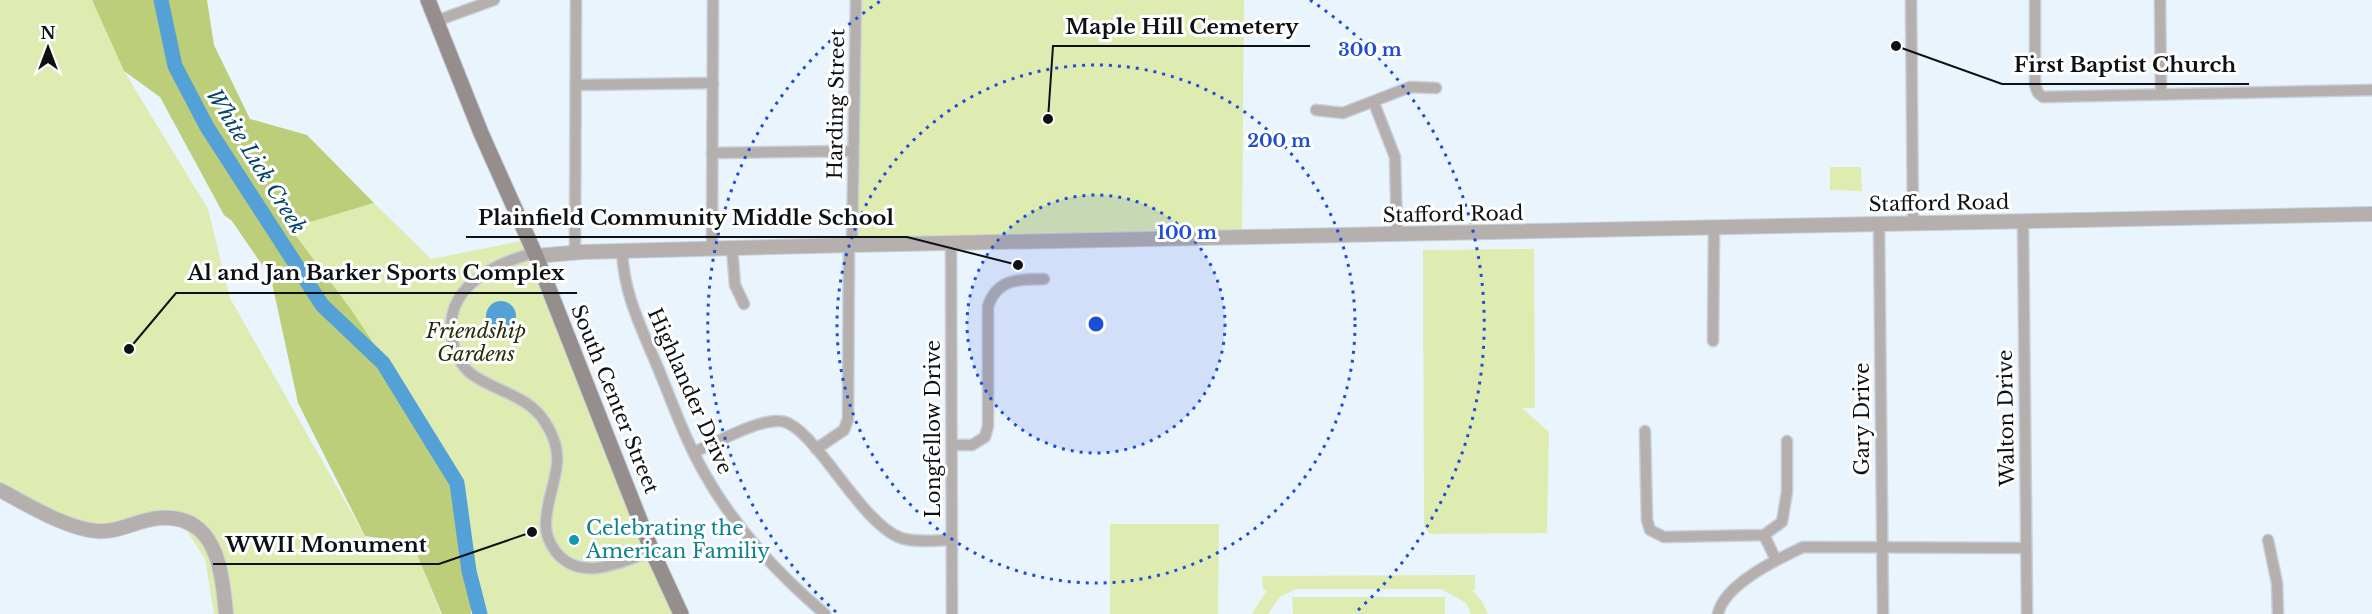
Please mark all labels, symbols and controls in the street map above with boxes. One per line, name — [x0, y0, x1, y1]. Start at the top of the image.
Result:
callout: Maple Hill Cemetery — [1053, 7, 1310, 46]
text: Maple Hill Cemetery — [1065, 14, 1299, 40]
north arrow — [18, 18, 78, 78]
text: N — [40, 23, 56, 43]
street label: Harding Street — [823, 28, 849, 180]
text: 300 m — [1338, 39, 1402, 61]
callout: First Baptist Church — [2002, 45, 2249, 84]
text: First Baptist Church — [2014, 52, 2236, 78]
water label: White Lick Creek — [201, 84, 311, 238]
text: 200 m — [1247, 130, 1311, 152]
street label: Stafford Road — [1868, 190, 2010, 216]
callout: Plainfield Community Middle School — [466, 198, 907, 237]
street label: Stafford Road — [1382, 201, 1524, 227]
text: Plainfield Community Middle School — [478, 205, 894, 231]
text: 100 m — [1157, 222, 1217, 244]
callout: Al and Jan Barker Sports Complex — [176, 254, 577, 293]
text: Al and Jan Barker Sports Complex — [186, 260, 565, 286]
street label: South Center Street — [566, 301, 664, 497]
street label: Highlander Drive — [643, 304, 737, 478]
centre of rings — [1086, 314, 1106, 334]
park label: Friendship Gardens — [425, 319, 526, 366]
street label: Longfellow Drive — [921, 340, 945, 518]
street label: Walton Drive — [1993, 349, 2019, 488]
street label: Gary Drive — [1850, 362, 1874, 476]
place label: Celebrating the American Familiy — [585, 516, 770, 563]
callout: WWII Monument — [213, 525, 439, 564]
text: WWII Monument — [224, 532, 427, 558]
marker: Celebrating the American Familiy — [567, 533, 581, 547]

